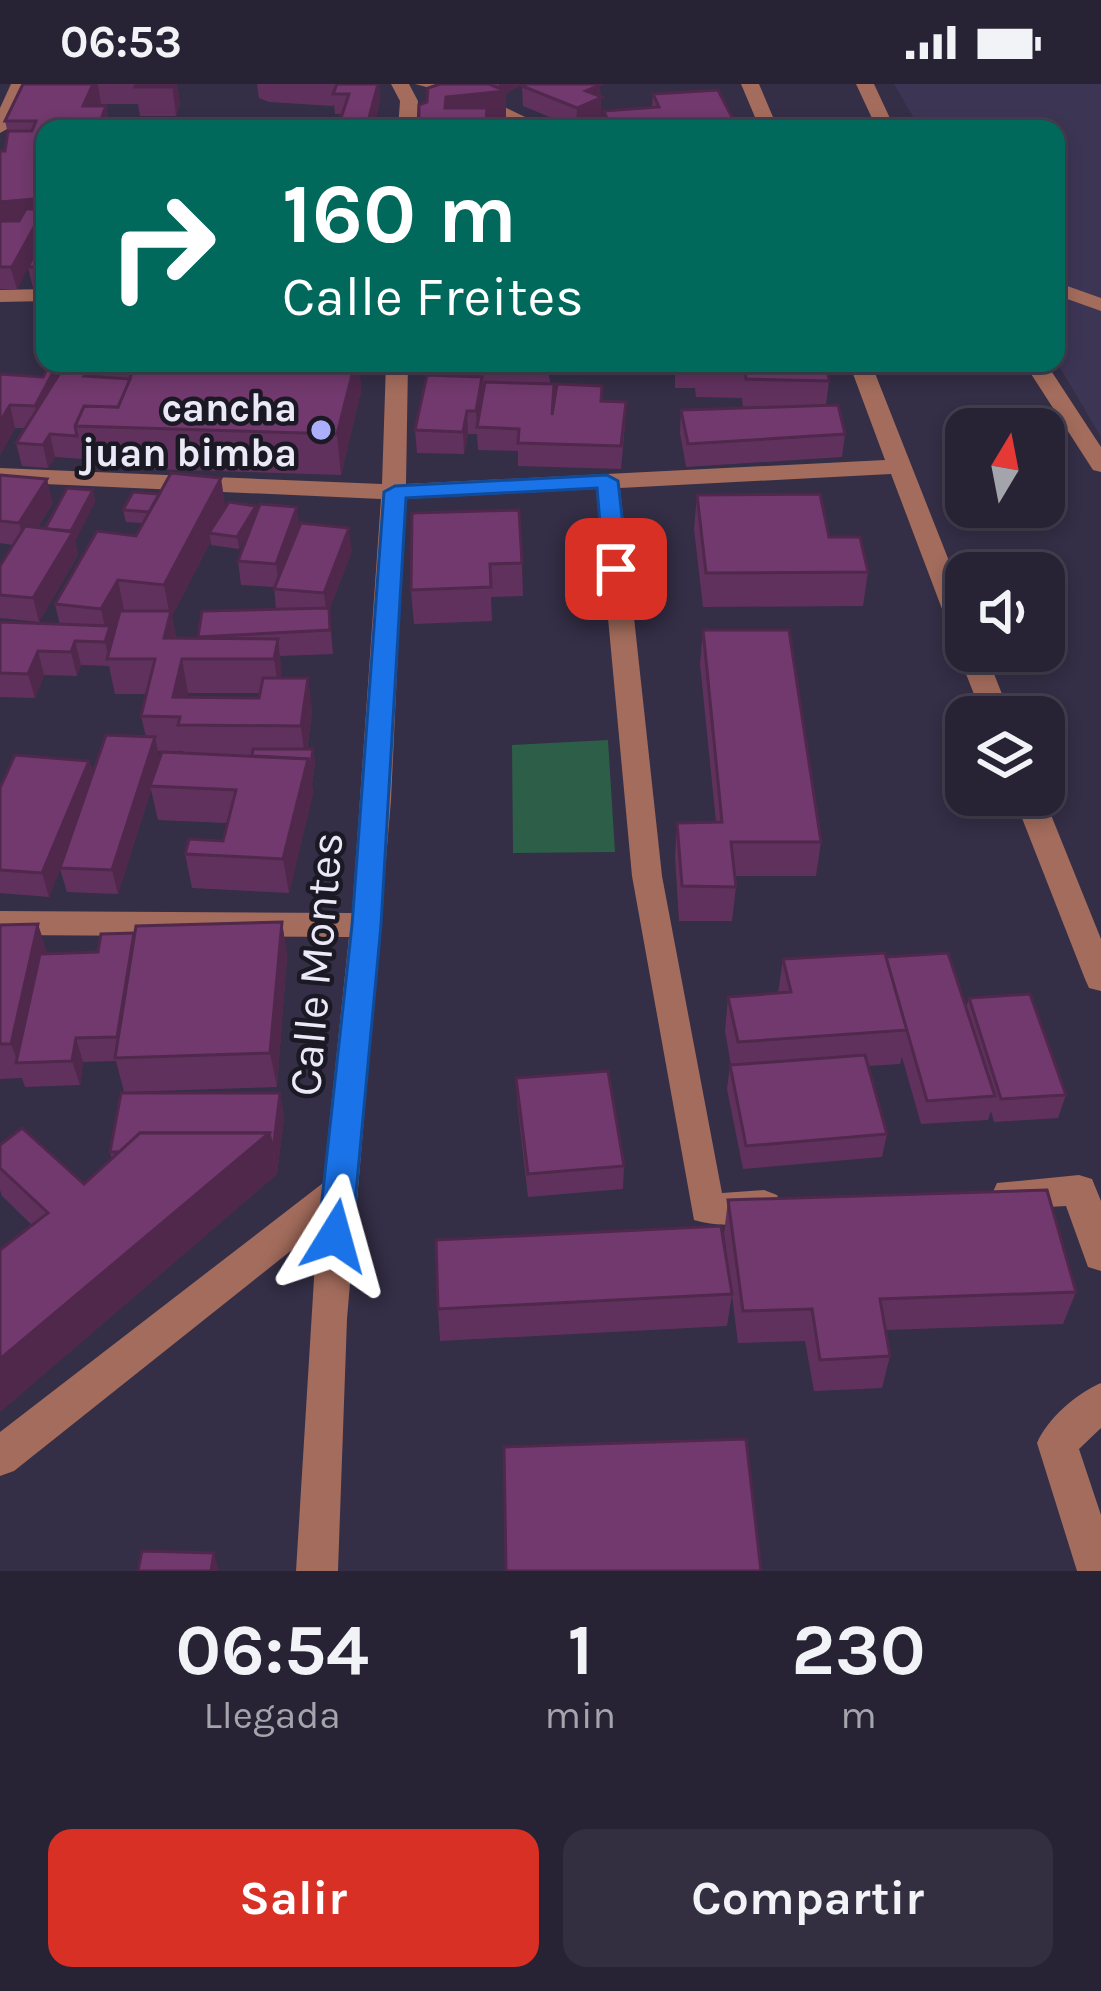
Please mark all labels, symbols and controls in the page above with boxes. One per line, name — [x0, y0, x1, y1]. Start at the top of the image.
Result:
text: 06:53 — [60, 16, 182, 68]
text: 160 m — [282, 165, 517, 263]
icon: right — [84, 168, 240, 324]
text: Calle Freites — [282, 265, 584, 329]
place label: cancha juan bimba — [79, 385, 297, 476]
north arrow — [945, 408, 1065, 528]
map controls — [945, 408, 1065, 816]
marker: cancha juan bimba — [308, 417, 334, 443]
pin — [565, 518, 667, 620]
icon: arrive — [583, 536, 649, 602]
button: sound — [945, 552, 1065, 672]
button: layers — [945, 696, 1065, 816]
street label: Calle Montes — [279, 830, 353, 1098]
position arrow — [272, 1173, 398, 1299]
text: 06:54 — [176, 1608, 369, 1692]
text: 1 — [567, 1608, 593, 1692]
text: 230 — [792, 1608, 925, 1692]
text: Llegada — [204, 1692, 341, 1738]
text: min — [544, 1692, 616, 1738]
text: m — [840, 1692, 877, 1738]
button: Salir — [48, 1829, 539, 1967]
button: Compartir — [563, 1829, 1053, 1967]

